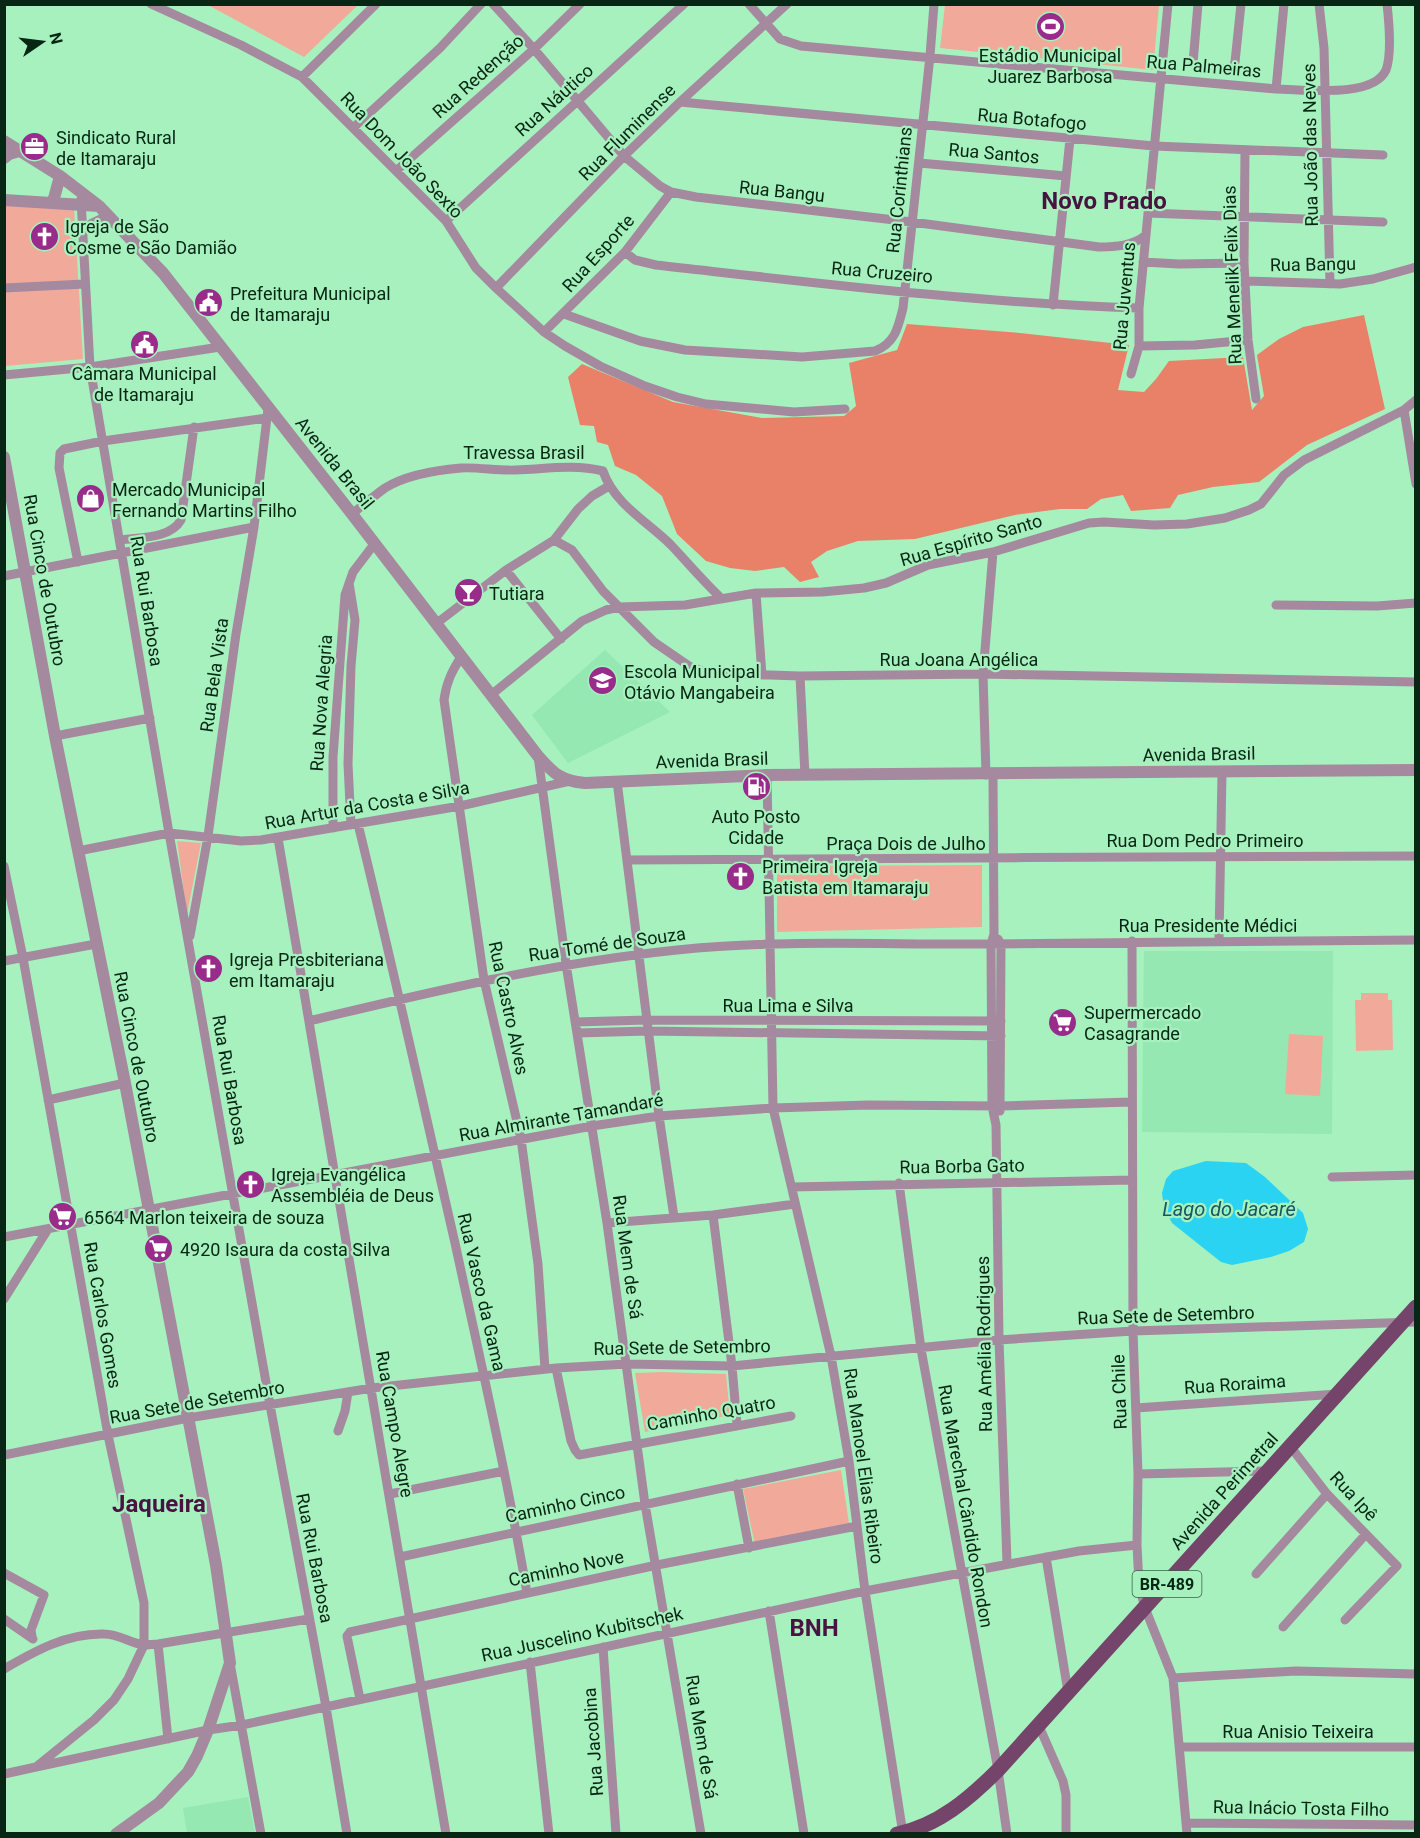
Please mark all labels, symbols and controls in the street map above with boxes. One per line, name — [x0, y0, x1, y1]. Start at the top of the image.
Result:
sports icon: Estádio Municipal Juarez Barbosa — [1034, 10, 1066, 42]
north arrow — [12, 12, 72, 72]
street label: Rua Redenção — [428, 30, 528, 122]
text: N — [45, 31, 67, 46]
place label: Estádio Municipal Juarez Barbosa — [979, 45, 1121, 87]
street label: Rua Palmeiras — [1146, 51, 1262, 81]
street label: Rua Náutico — [511, 59, 597, 141]
street label: Rua João das Neves — [1298, 63, 1322, 227]
street label: Rua Fluminense — [574, 79, 680, 185]
street label: Rua Dom João Sexto — [336, 87, 468, 223]
street label: Rua Botafogo — [977, 104, 1087, 134]
street label: Rua Corinthians — [882, 126, 916, 254]
place label: Sindicato Rural de Itamaraju — [56, 127, 176, 169]
office icon: Sindicato Rural de Itamaraju — [19, 131, 51, 163]
street label: Rua Santos — [948, 139, 1040, 167]
street label: Rua Bangu — [738, 176, 826, 206]
street label: Rua Menelik Felix Dias — [1218, 185, 1246, 365]
district label: Novo Prado — [1041, 187, 1167, 215]
street label: Rua Esporte — [558, 210, 638, 296]
place label: Igreja de São Cosme e São Damião — [65, 216, 237, 258]
church icon: Igreja de São Cosme e São Damião — [28, 220, 60, 252]
street label: Rua Juventus — [1109, 241, 1139, 351]
street label: Rua Bangu — [1270, 253, 1356, 275]
street label: Rua Cruzeiro — [830, 257, 934, 287]
place label: Prefeitura Municipal de Itamaraju — [230, 283, 391, 325]
public building icon: Prefeitura Municipal de Itamaraju — [193, 287, 225, 319]
public building icon: Câmara Municipal de Itamaraju — [128, 328, 160, 360]
place label: Câmara Municipal de Itamaraju — [71, 363, 217, 405]
street label: Avenida Brasil — [291, 412, 379, 514]
street label: Travessa Brasil — [463, 442, 585, 463]
place label: Mercado Municipal Fernando Martins Filho — [112, 479, 297, 521]
shop icon: Mercado Municipal Fernando Martins Filho — [75, 483, 107, 515]
street label: Rua Cinco de Outubro — [20, 492, 70, 668]
street label: Rua Espírito Santo — [898, 510, 1044, 570]
street label: Rua Rui Barbosa — [126, 534, 168, 668]
bar icon: Tutiara — [452, 577, 484, 609]
place label: Tutiara — [489, 583, 544, 604]
street label: Rua Bela Vista — [196, 616, 232, 734]
street label: Rua Nova Alegria — [306, 634, 336, 772]
street label: Rua Joana Angélica — [880, 649, 1038, 670]
place label: Escola Municipal Otávio Mangabeira — [624, 661, 775, 703]
school or university icon: Escola Municipal Otávio Mangabeira — [587, 665, 619, 697]
street label: Avenida Brasil — [1142, 743, 1256, 765]
street label: Avenida Brasil — [655, 748, 769, 772]
fuel station icon: Auto Posto Cidade — [740, 771, 772, 803]
street label: Rua Artur da Costa e Silva — [263, 777, 471, 833]
place label: Auto Posto Cidade — [712, 806, 800, 848]
street label: Rua Dom Pedro Primeiro — [1107, 830, 1303, 851]
street label: Praça Dois de Julho — [826, 833, 986, 854]
place label: Primeira Igreja Batista em Itamaraju — [762, 856, 928, 898]
church icon: Primeira Igreja Batista em Itamaraju — [725, 860, 757, 892]
street label: Rua Presidente Médici — [1119, 915, 1297, 936]
street label: Rua Tomé de Souza — [527, 923, 687, 965]
street label: Rua Castro Alves — [485, 939, 533, 1077]
place label: Igreja Presbiteriana em Itamaraju — [229, 949, 384, 991]
church icon: Igreja Presbiteriana em Itamaraju — [192, 953, 224, 985]
street label: Rua Cinco de Outubro — [110, 970, 164, 1144]
street label: Rua Lima e Silva — [722, 995, 854, 1016]
place label: Supermercado Casagrande — [1084, 1002, 1201, 1044]
supermarket icon: Supermercado Casagrande — [1047, 1006, 1079, 1038]
street label: Rua Rui Barbosa — [208, 1013, 252, 1147]
street label: Rua Almirante Tamandaré — [457, 1089, 665, 1145]
street label: Rua Borba Gato — [899, 1154, 1025, 1178]
place label: Igreja Evangélica Assembléia de Deus — [271, 1164, 434, 1206]
church icon: Igreja Evangélica Assembléia de Deus — [234, 1168, 266, 1200]
street label: Rua Mem de Sá — [609, 1193, 647, 1321]
water label: Lago do Jacaré — [1162, 1197, 1296, 1221]
supermarket icon: 6564 Marlon teixeira de souza — [47, 1201, 79, 1233]
place label: 6564 Marlon teixeira de souza — [84, 1207, 324, 1228]
street label: Rua Vasco da Gama — [454, 1211, 510, 1373]
supermarket icon: 4920 Isaura da costa Silva — [143, 1233, 175, 1265]
place label: 4920 Isaura da costa Silva — [180, 1239, 390, 1260]
street label: Rua Carlos Gomes — [80, 1240, 126, 1390]
street label: Rua Amélia Rodrigues — [972, 1256, 996, 1432]
street label: Rua Sete de Setembro — [1077, 1301, 1255, 1329]
street label: Rua Sete de Setembro — [593, 1335, 771, 1359]
street label: Rua Campo Alegre — [372, 1349, 418, 1499]
street label: Rua Chile — [1107, 1354, 1131, 1430]
street label: Rua Manoel Elias Ribeiro — [840, 1367, 888, 1565]
street label: Rua Roraima — [1183, 1370, 1287, 1398]
street label: Rua Sete de Setembro — [108, 1376, 286, 1428]
street label: Rua Marechal Cândido Rondon — [934, 1383, 998, 1629]
street label: Caminho Quatro — [645, 1391, 777, 1435]
street label: Avenida Perimetral — [1166, 1428, 1282, 1554]
street label: Rua Ipê — [1326, 1467, 1382, 1525]
street label: Caminho Cinco — [503, 1481, 627, 1527]
district label: Jaqueira — [112, 1490, 206, 1518]
street label: Rua Rui Barbosa — [292, 1491, 338, 1625]
street label: Caminho Nove — [506, 1546, 626, 1590]
road number: BR-489 — [1132, 1571, 1202, 1597]
street label: Rua Juscelino Kubitschek — [479, 1602, 686, 1666]
district label: BNH — [789, 1614, 839, 1642]
street label: Rua Mem de Sá — [682, 1673, 722, 1801]
street label: Rua Jacobina — [579, 1687, 607, 1797]
street label: Rua Anisio Teixeira — [1222, 1721, 1374, 1742]
street label: Rua Inácio Tosta Filho — [1213, 1796, 1389, 1820]

